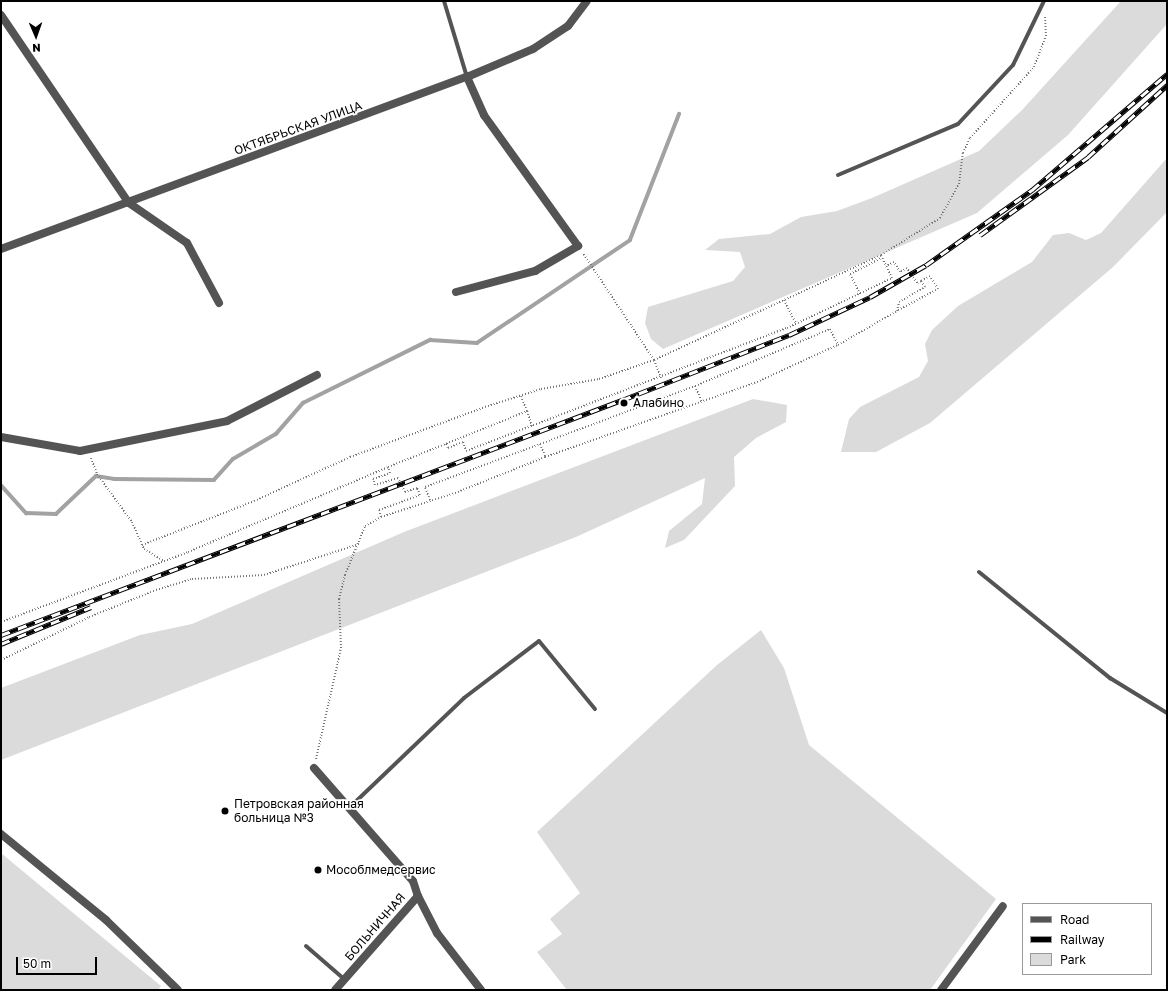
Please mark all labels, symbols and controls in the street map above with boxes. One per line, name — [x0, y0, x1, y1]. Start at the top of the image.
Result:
north arrow — [16, 16, 56, 56]
text: N — [32, 42, 41, 55]
street label: ОКТЯБРЬСКАЯ УЛИЦА — [232, 98, 364, 158]
place label: Алабино — [633, 396, 684, 410]
marker: Алабино — [618, 397, 630, 409]
place label: Петровская районная больница №3 — [234, 797, 364, 825]
marker: Петровская районная больница №3 — [219, 805, 231, 817]
place label: Мособлмедсервис — [326, 863, 436, 877]
marker: Мособлмедсервис — [313, 865, 323, 875]
street label: БОЛЬНИЧНАЯ — [342, 890, 408, 964]
legend — [1022, 903, 1152, 975]
text: Road — [1060, 912, 1089, 927]
text: Railway — [1060, 932, 1105, 947]
scale bar — [18, 949, 99, 975]
text: Park — [1060, 952, 1086, 967]
text: 50 m — [23, 956, 51, 971]

